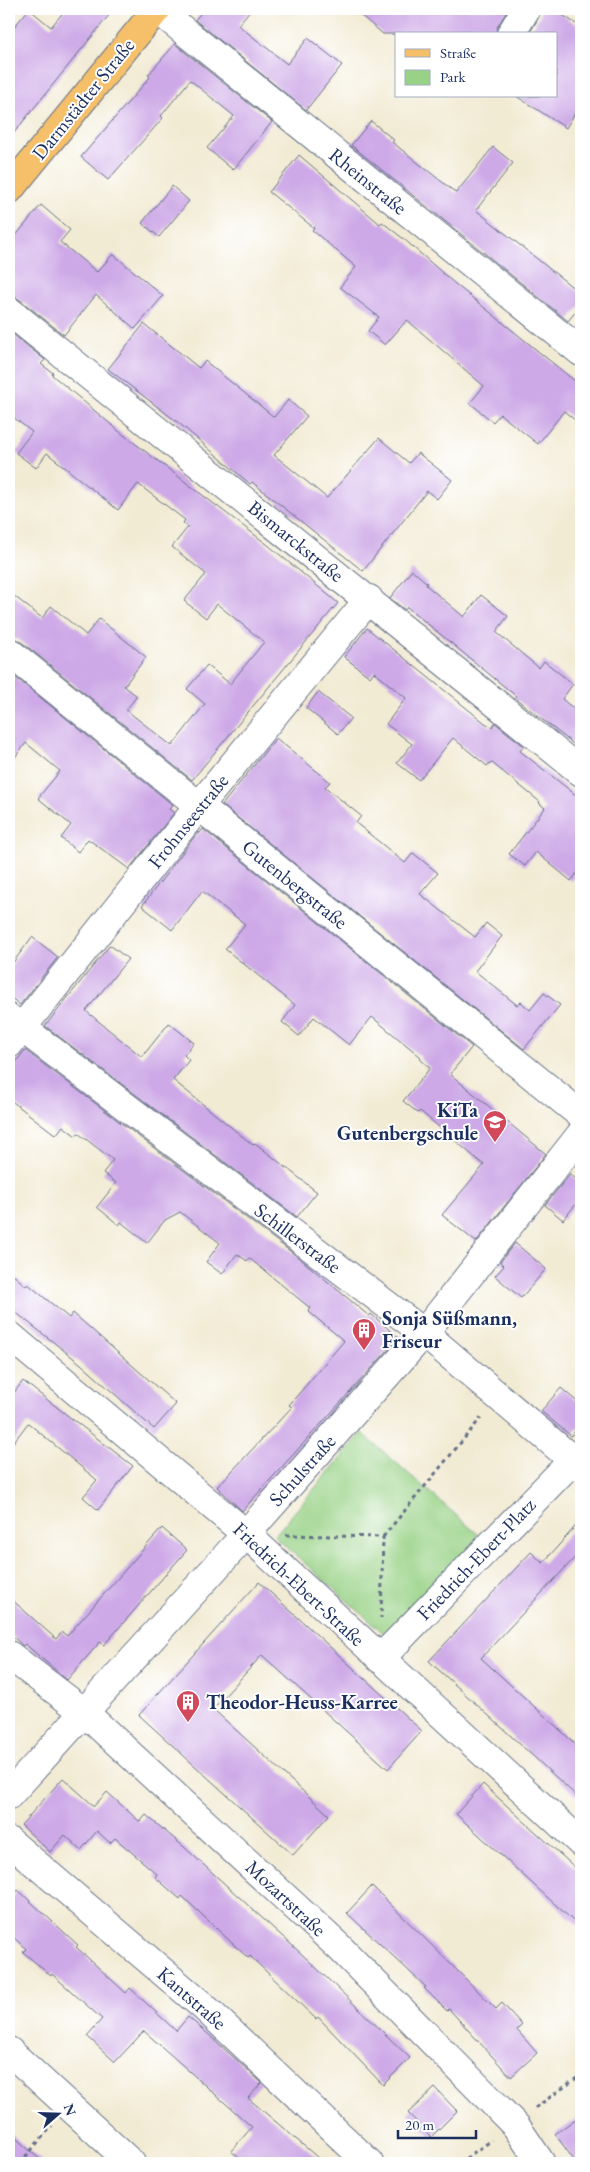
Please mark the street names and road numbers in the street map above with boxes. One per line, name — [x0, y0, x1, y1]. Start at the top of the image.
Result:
street label: Darmstädter Straße — [26, 33, 140, 165]
street label: Rheinstraße — [324, 142, 413, 221]
street label: Bismarckstraße — [243, 494, 349, 588]
street label: Frohnseestraße — [142, 768, 234, 874]
street label: Gutenbergstraße — [237, 833, 353, 935]
street label: Schillerstraße — [249, 1197, 347, 1279]
street label: Schulstraße — [263, 1428, 341, 1512]
street label: Friedrich-Ebert-Platz — [411, 1492, 541, 1626]
street label: Friedrich-Ebert-Straße — [228, 1516, 371, 1652]
street label: Mozartstraße — [240, 1854, 332, 1942]
street label: Kantstraße — [152, 1961, 232, 2035]

